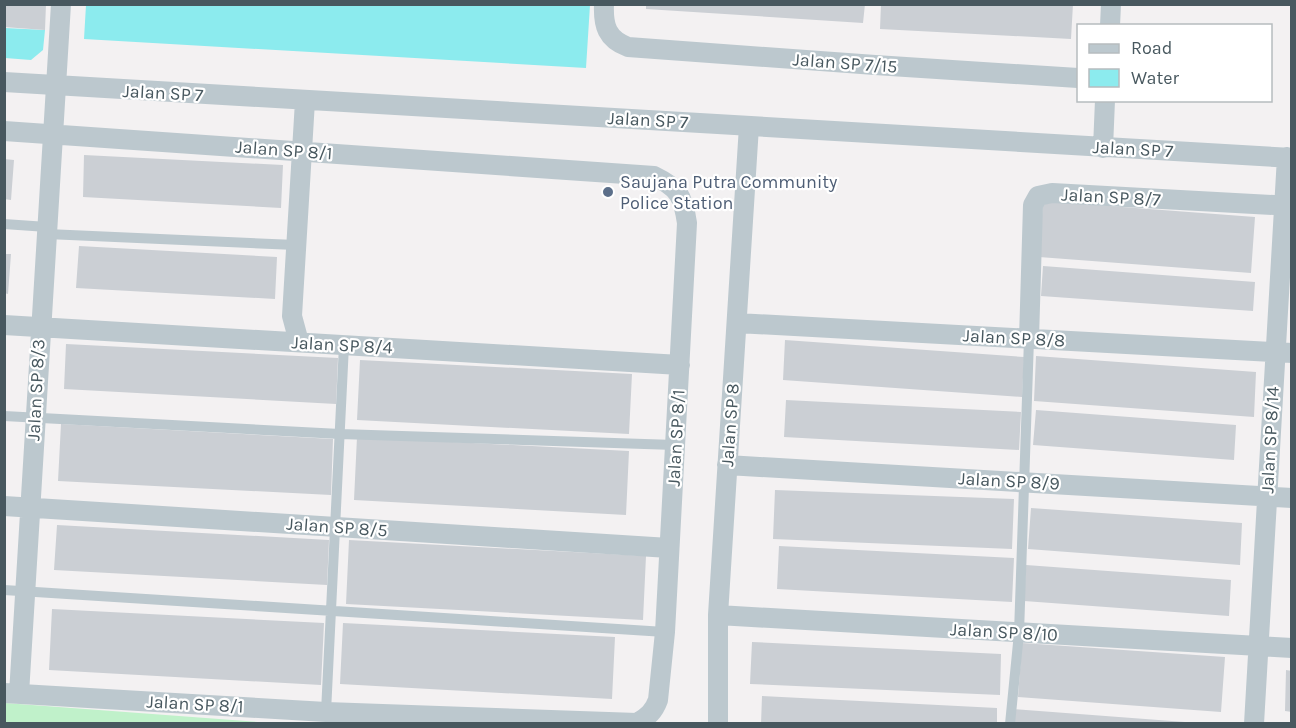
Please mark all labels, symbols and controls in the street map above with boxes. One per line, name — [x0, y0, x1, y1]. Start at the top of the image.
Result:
legend — [1077, 24, 1272, 102]
text: Road — [1131, 37, 1172, 59]
street label: Jalan SP 7/15 — [792, 48, 898, 78]
text: Water — [1131, 67, 1179, 89]
street label: Jalan SP 7 — [122, 80, 204, 106]
street label: Jalan SP 7 — [607, 107, 689, 133]
street label: Jalan SP 8/1 — [235, 136, 333, 164]
street label: Jalan SP 7 — [1092, 136, 1174, 162]
place label: Saujana Putra Community Police Station — [620, 171, 838, 214]
street label: Jalan SP 8/7 — [1061, 183, 1162, 211]
marker: Saujana Putra Community Police Station — [601, 185, 615, 199]
street label: Jalan SP 8/8 — [962, 324, 1066, 352]
street label: Jalan SP 8/4 — [291, 331, 393, 359]
street label: Jalan SP 8/3 — [22, 339, 50, 441]
street label: Jalan SP 8 — [716, 383, 744, 467]
street label: Jalan SP 8/14 — [1256, 386, 1284, 494]
street label: Jalan SP 8/1 — [662, 389, 690, 487]
street label: Jalan SP 8/9 — [958, 467, 1060, 495]
street label: Jalan SP 8/5 — [286, 512, 388, 542]
street label: Jalan SP 8/10 — [950, 618, 1058, 646]
street label: Jalan SP 8/1 — [146, 690, 244, 718]

